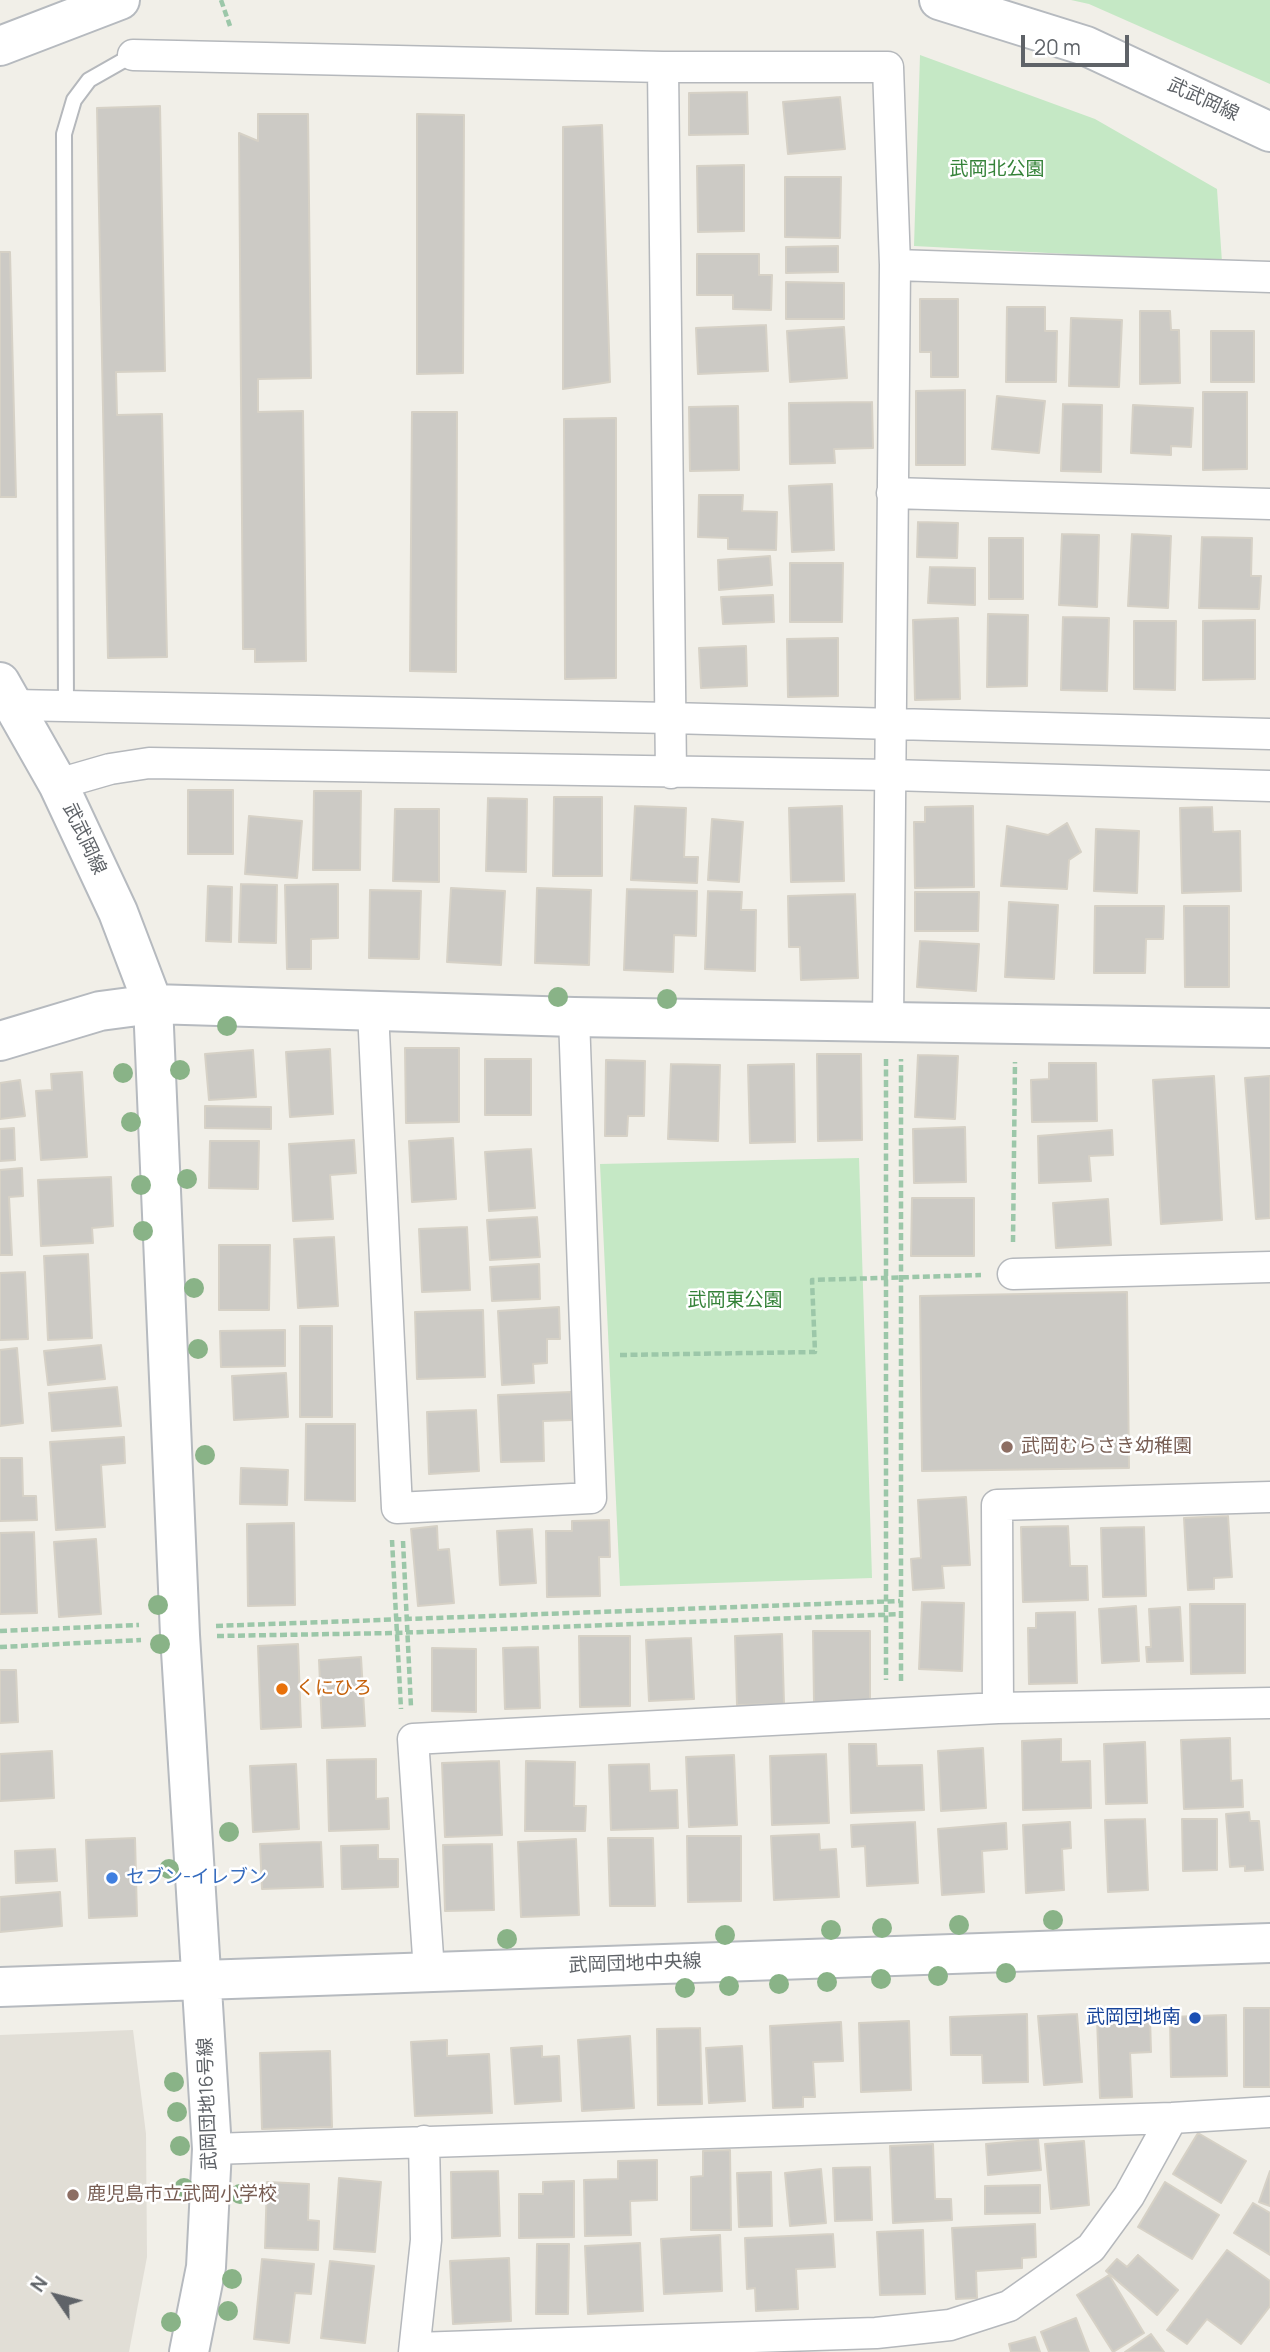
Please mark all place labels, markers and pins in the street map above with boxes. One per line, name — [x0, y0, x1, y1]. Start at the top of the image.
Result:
place label: 武岡むらさき幼稚園 — [1021, 1436, 1192, 1458]
marker: 武岡むらさき幼稚園 — [999, 1439, 1015, 1455]
place label: くにひろ — [296, 1678, 372, 1700]
marker: くにひろ — [274, 1681, 290, 1697]
place label: セブン-イレブン — [126, 1867, 267, 1889]
marker: セブン-イレブン — [104, 1870, 120, 1886]
place label: 武岡団地南 — [1086, 2007, 1181, 2029]
marker: 武岡団地南 — [1187, 2010, 1203, 2026]
place label: 鹿児島市立武岡小学校 — [87, 2184, 277, 2206]
marker: 鹿児島市立武岡小学校 — [65, 2187, 81, 2203]

